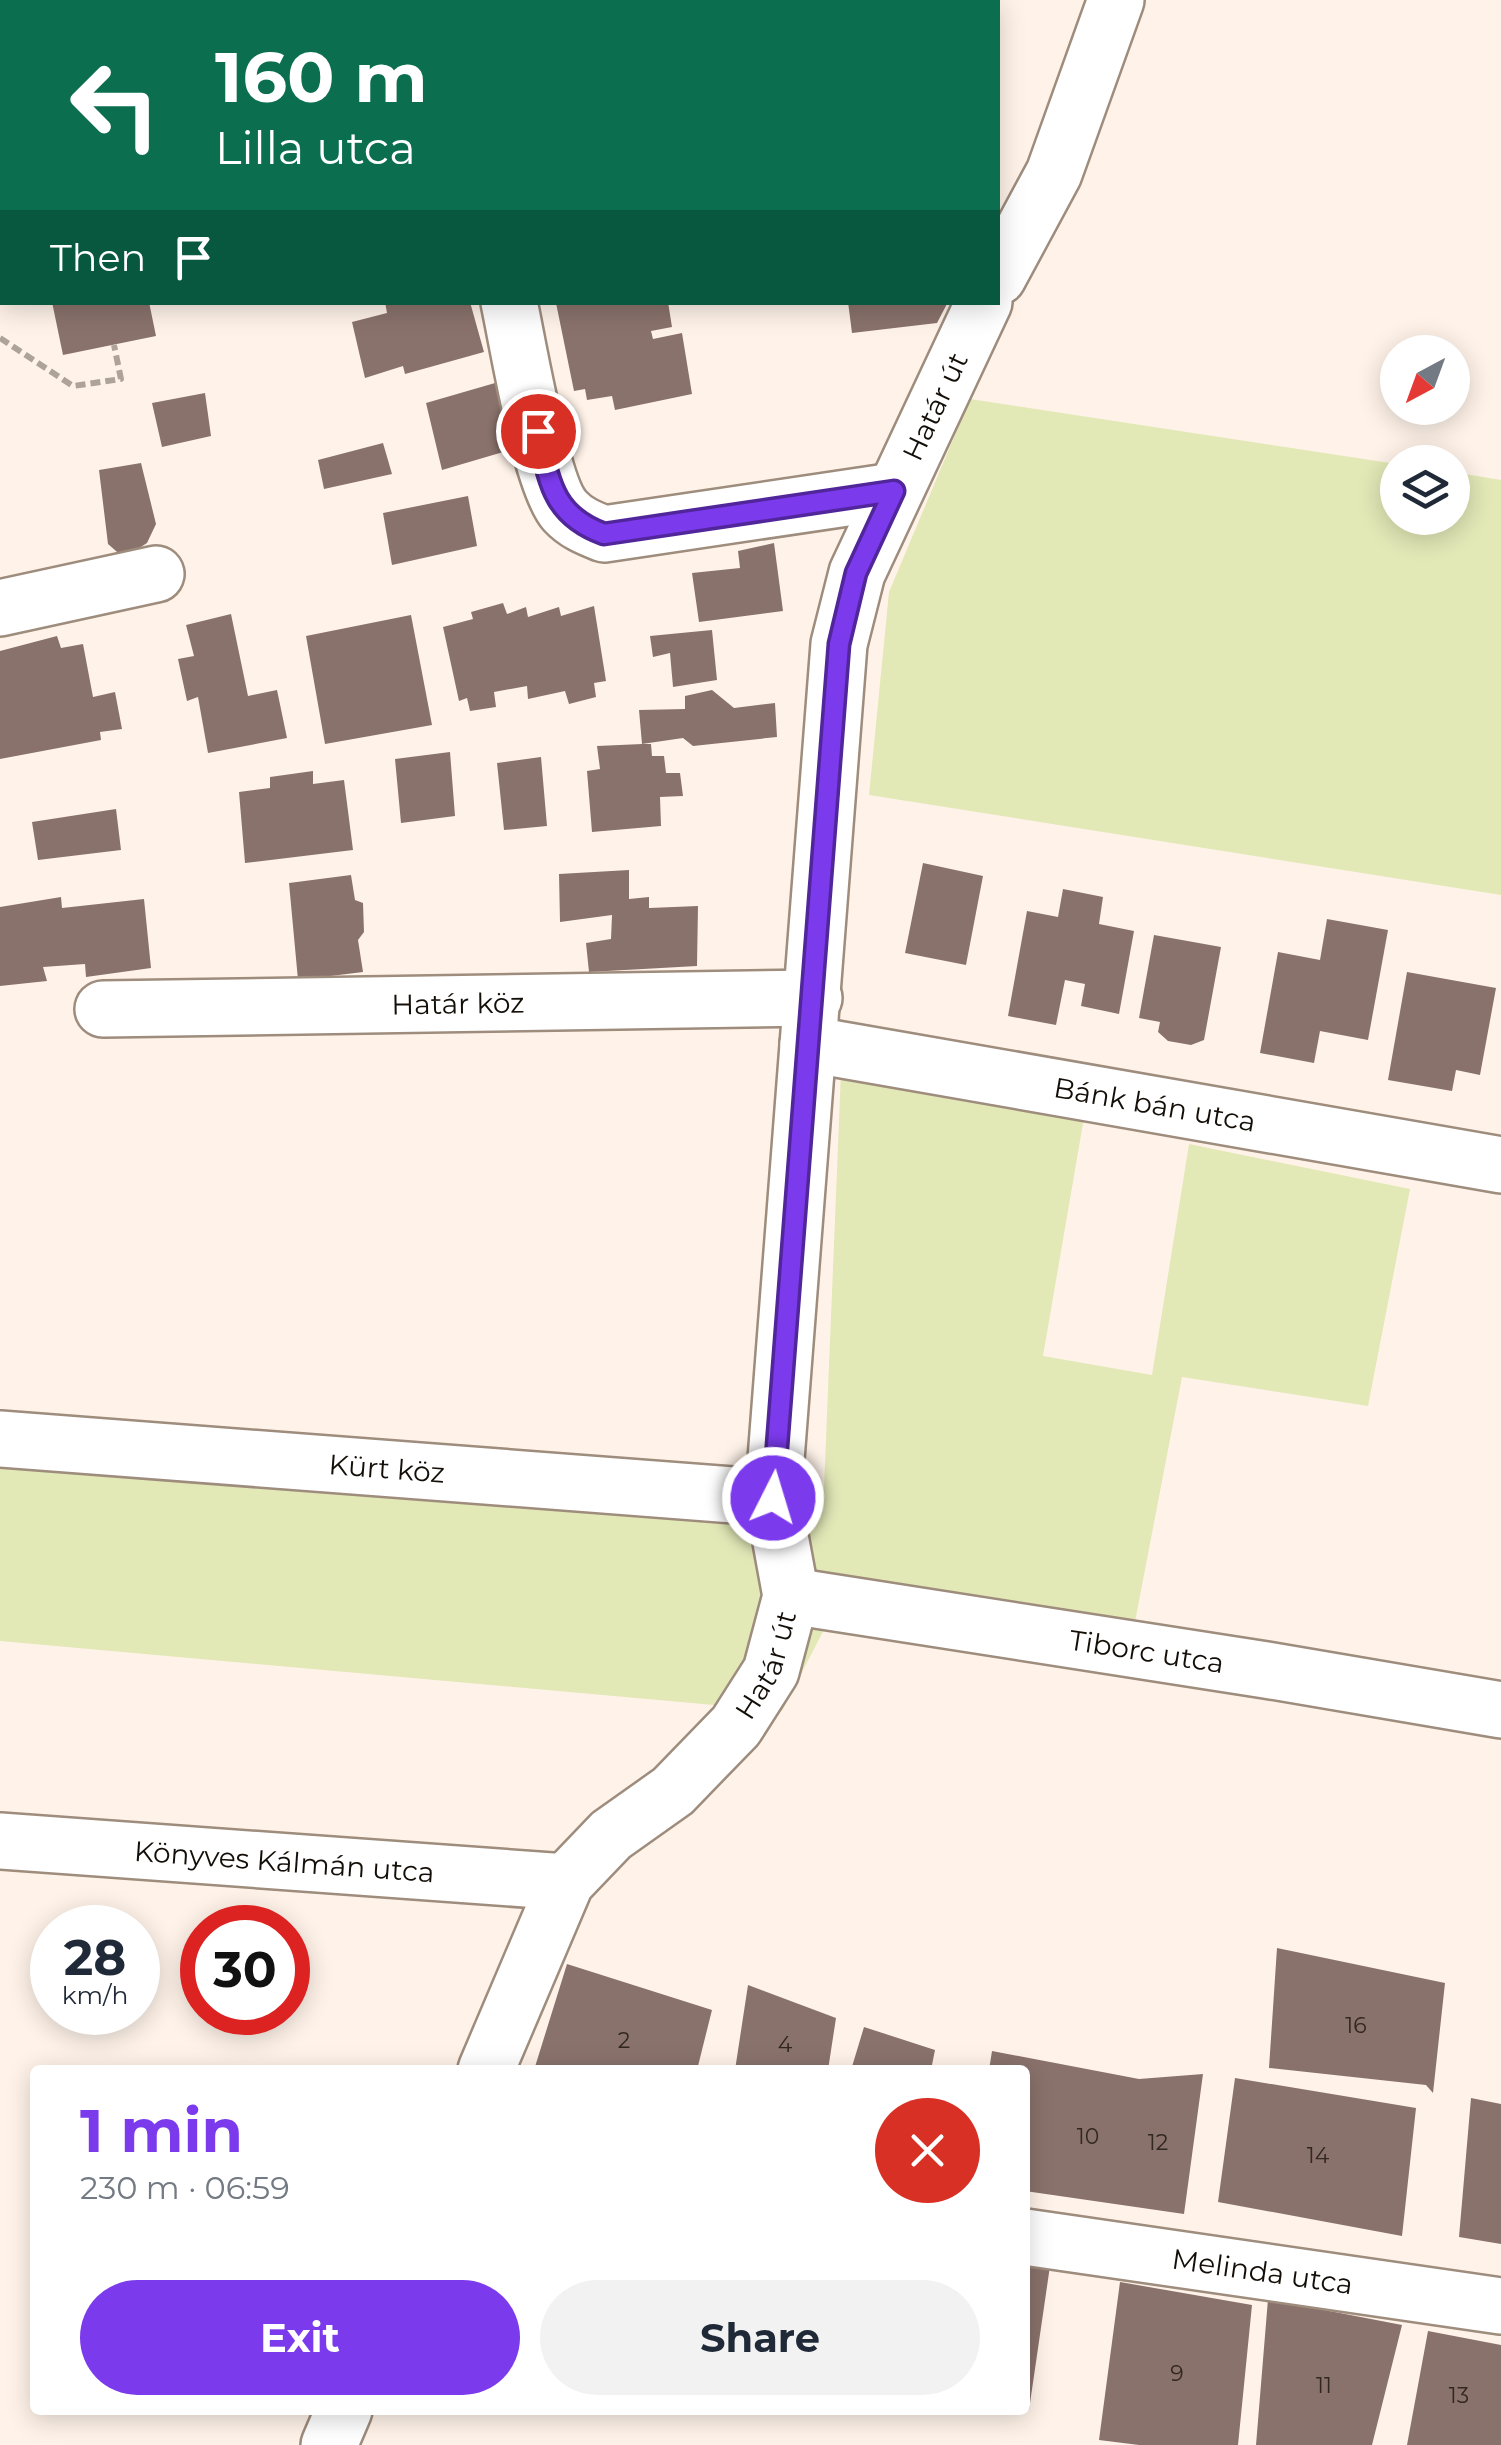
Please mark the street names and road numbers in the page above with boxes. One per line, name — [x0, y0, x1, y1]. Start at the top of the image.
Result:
street label: Határ út — [895, 347, 975, 466]
street label: Határ köz — [391, 985, 525, 1022]
street label: Bánk bán utca — [1051, 1070, 1258, 1139]
street label: Kürt köz — [328, 1447, 446, 1490]
street label: Határ út — [728, 1607, 803, 1726]
street label: Tiborc utca — [1067, 1623, 1226, 1680]
street label: Könyves Kálmán utca — [133, 1834, 436, 1889]
street label: Melinda utca — [1170, 2242, 1355, 2301]

